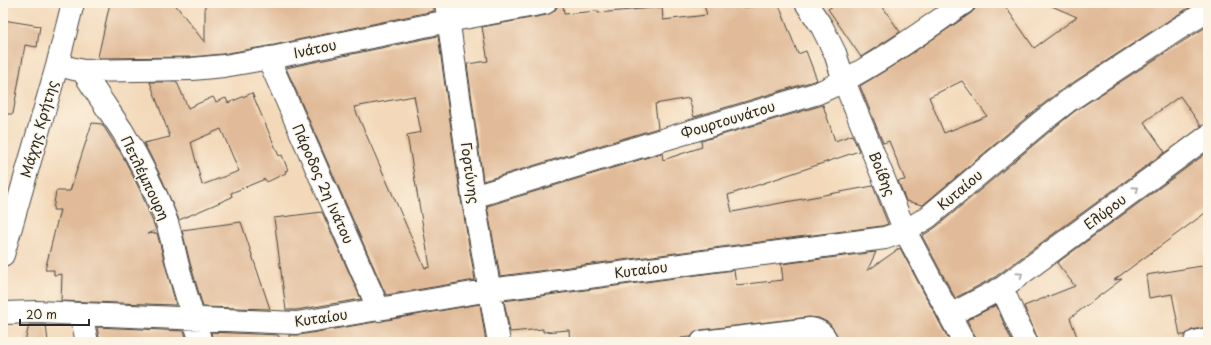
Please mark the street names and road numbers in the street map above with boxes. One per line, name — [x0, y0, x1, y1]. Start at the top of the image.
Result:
street label: Ινάτου — [291, 34, 338, 63]
street label: Μάχης Κρήτης — [15, 78, 62, 180]
street label: Φουρτουνάτου — [678, 95, 778, 144]
street label: Πάροδος 2η Ινάτου — [288, 120, 359, 247]
street label: Πετλέμπουρη — [116, 132, 175, 224]
street label: Γορτύνης — [456, 141, 485, 205]
street label: Βοίβης — [864, 148, 901, 199]
street label: Κυταίου — [932, 164, 987, 215]
street label: Ελύρου — [1079, 189, 1130, 235]
street label: Κυταίου — [613, 256, 669, 283]
street label: Κυταίου — [293, 303, 349, 332]

